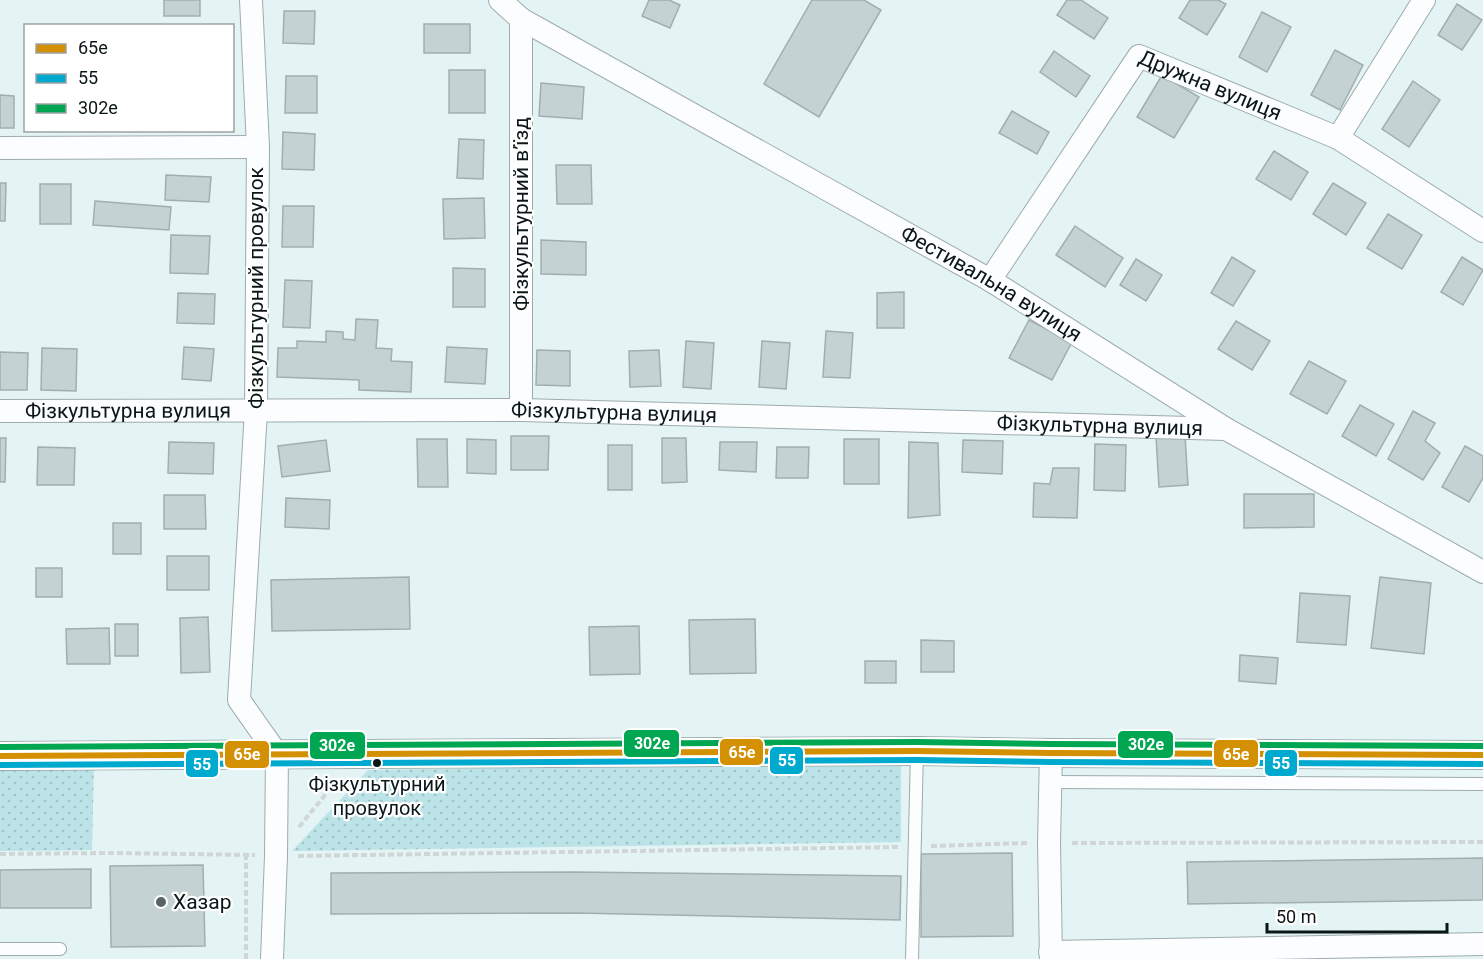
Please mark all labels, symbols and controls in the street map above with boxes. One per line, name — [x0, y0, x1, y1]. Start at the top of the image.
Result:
legend — [24, 24, 234, 132]
text: 65е — [78, 37, 108, 58]
street label: Дружна вулиця — [1135, 45, 1285, 125]
text: 55 — [78, 67, 98, 88]
text: 302е — [78, 97, 118, 118]
street label: Фізкультурний в’їзд — [509, 117, 533, 311]
street label: Фізкультурний провулок — [244, 166, 268, 409]
street label: Фестивальна вулиця — [897, 221, 1086, 347]
street label: Фізкультурна вулиця — [511, 398, 717, 427]
street label: Фізкультурна вулиця — [25, 399, 231, 423]
street label: Фізкультурна вулиця — [996, 411, 1203, 440]
line badge: 302е — [623, 729, 680, 758]
line badge: 302е — [1117, 730, 1174, 759]
line badge: 302е — [309, 731, 366, 760]
text: 302е — [634, 734, 670, 753]
text: 302е — [1128, 735, 1164, 754]
text: 302е — [319, 736, 355, 755]
line badge: 65е — [719, 738, 764, 766]
line badge: 65е — [1213, 739, 1259, 768]
line badge: 65е — [224, 740, 270, 769]
text: 65е — [729, 743, 756, 762]
text: 65е — [234, 745, 261, 764]
text: 65е — [1223, 745, 1250, 764]
line badge: 55 — [769, 746, 804, 775]
line badge: 55 — [185, 749, 219, 778]
line badge: 55 — [1264, 749, 1298, 777]
text: 55 — [778, 751, 796, 770]
text: 55 — [1272, 754, 1290, 773]
text: 55 — [193, 755, 211, 774]
marker: Фізкультурний провулок — [371, 757, 383, 769]
place label: Фізкультурний провулок — [308, 772, 446, 820]
place label: Хазар — [173, 890, 231, 914]
marker: Хазар — [154, 895, 168, 909]
scale bar — [1267, 896, 1447, 934]
text: 50 m — [1276, 906, 1316, 927]

